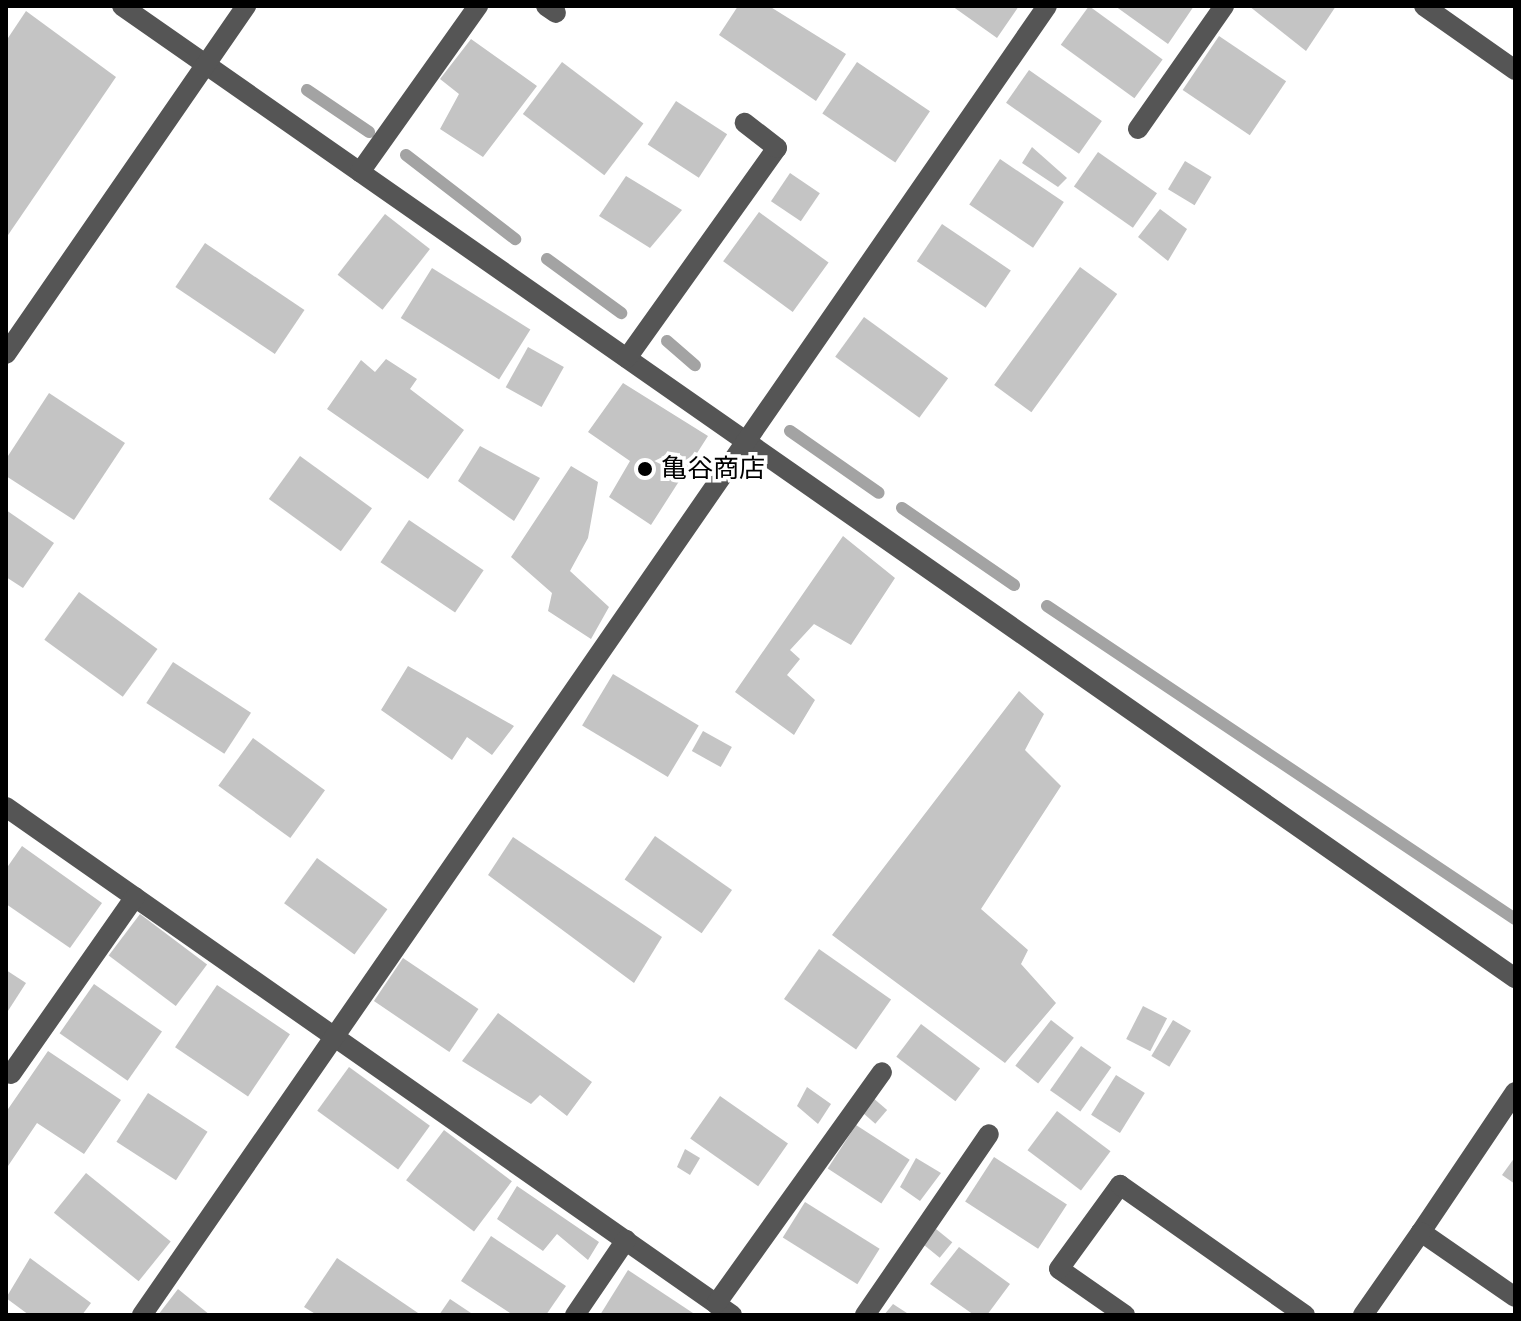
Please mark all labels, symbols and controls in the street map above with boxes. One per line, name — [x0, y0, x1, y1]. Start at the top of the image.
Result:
place label: 亀谷商店 — [661, 453, 765, 485]
marker: 亀谷商店 — [636, 460, 654, 478]

